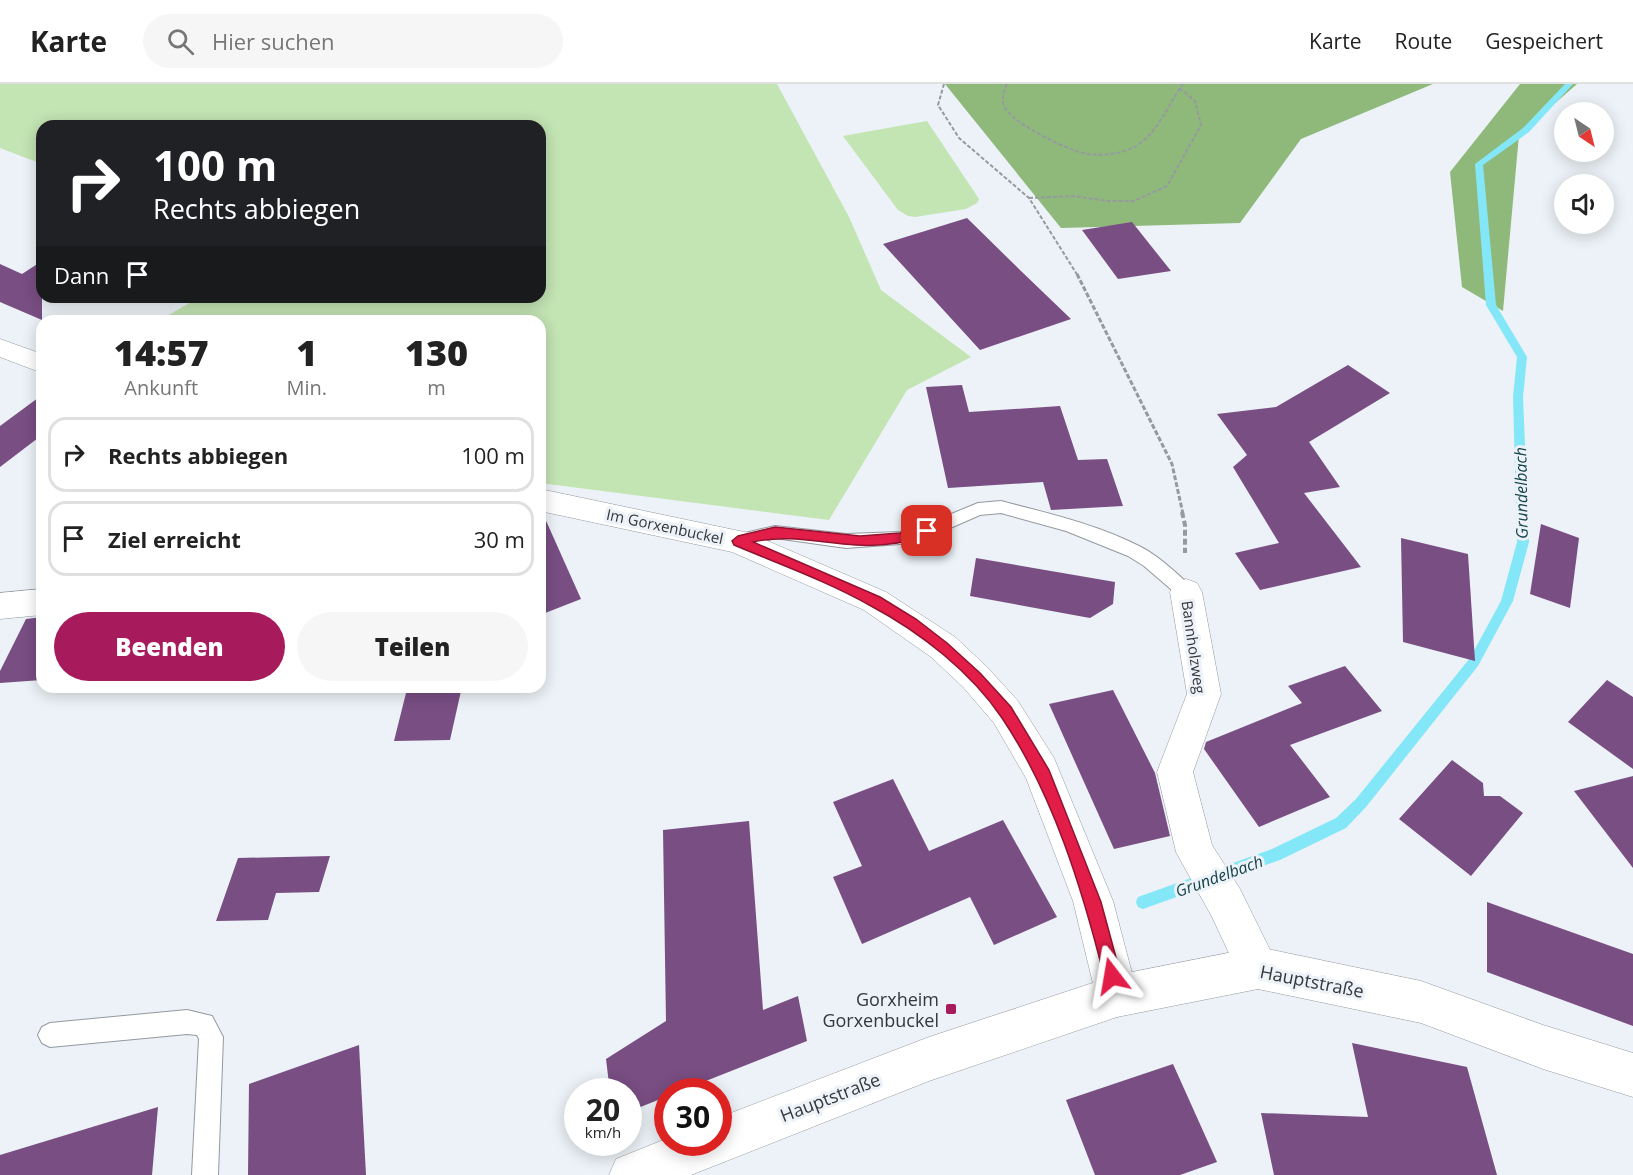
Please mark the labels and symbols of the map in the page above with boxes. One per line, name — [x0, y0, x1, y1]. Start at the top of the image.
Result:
north arrow — [1554, 102, 1614, 162]
water label: Grundelbach — [1509, 447, 1533, 539]
street label: Im Gorxenbuckel — [605, 504, 725, 548]
pin — [901, 505, 952, 556]
street label: Bannholzweg — [1178, 599, 1210, 695]
water label: Grundelbach — [1172, 850, 1266, 902]
position arrow — [1080, 944, 1144, 1008]
street label: Hauptstraße — [1258, 959, 1366, 1003]
place label: Gorxheim Gorxenbuckel — [822, 987, 939, 1032]
marker: Gorxheim Gorxenbuckel — [944, 1002, 958, 1016]
street label: Hauptstraße — [776, 1067, 884, 1127]
speed limit sign: 30 — [654, 1078, 732, 1156]

